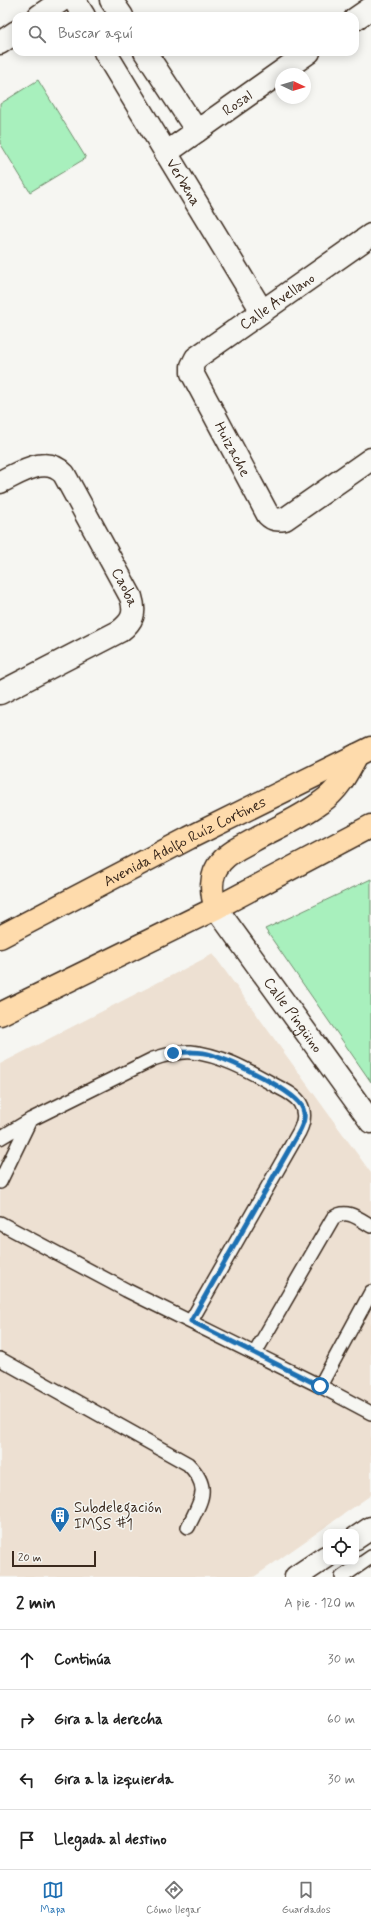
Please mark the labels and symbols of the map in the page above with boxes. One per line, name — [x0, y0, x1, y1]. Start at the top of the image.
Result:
north arrow — [275, 68, 311, 104]
street label: Rosal — [219, 86, 257, 121]
street label: Verbena — [161, 155, 205, 210]
street label: Calle Avellano — [236, 268, 319, 335]
street label: Huizache — [209, 418, 255, 480]
street label: Caoba — [106, 565, 142, 610]
street label: Avenida Adolfo Ruíz Cortines — [100, 792, 270, 892]
street label: Calle Pingüino — [258, 974, 327, 1057]
route end — [164, 1044, 182, 1062]
route start — [311, 1377, 329, 1395]
place label: Subdelegación IMSS #1 — [74, 1498, 162, 1535]
building icon: Subdelegación IMSS #1 — [49, 1505, 71, 1533]
scale bar — [12, 1549, 96, 1568]

